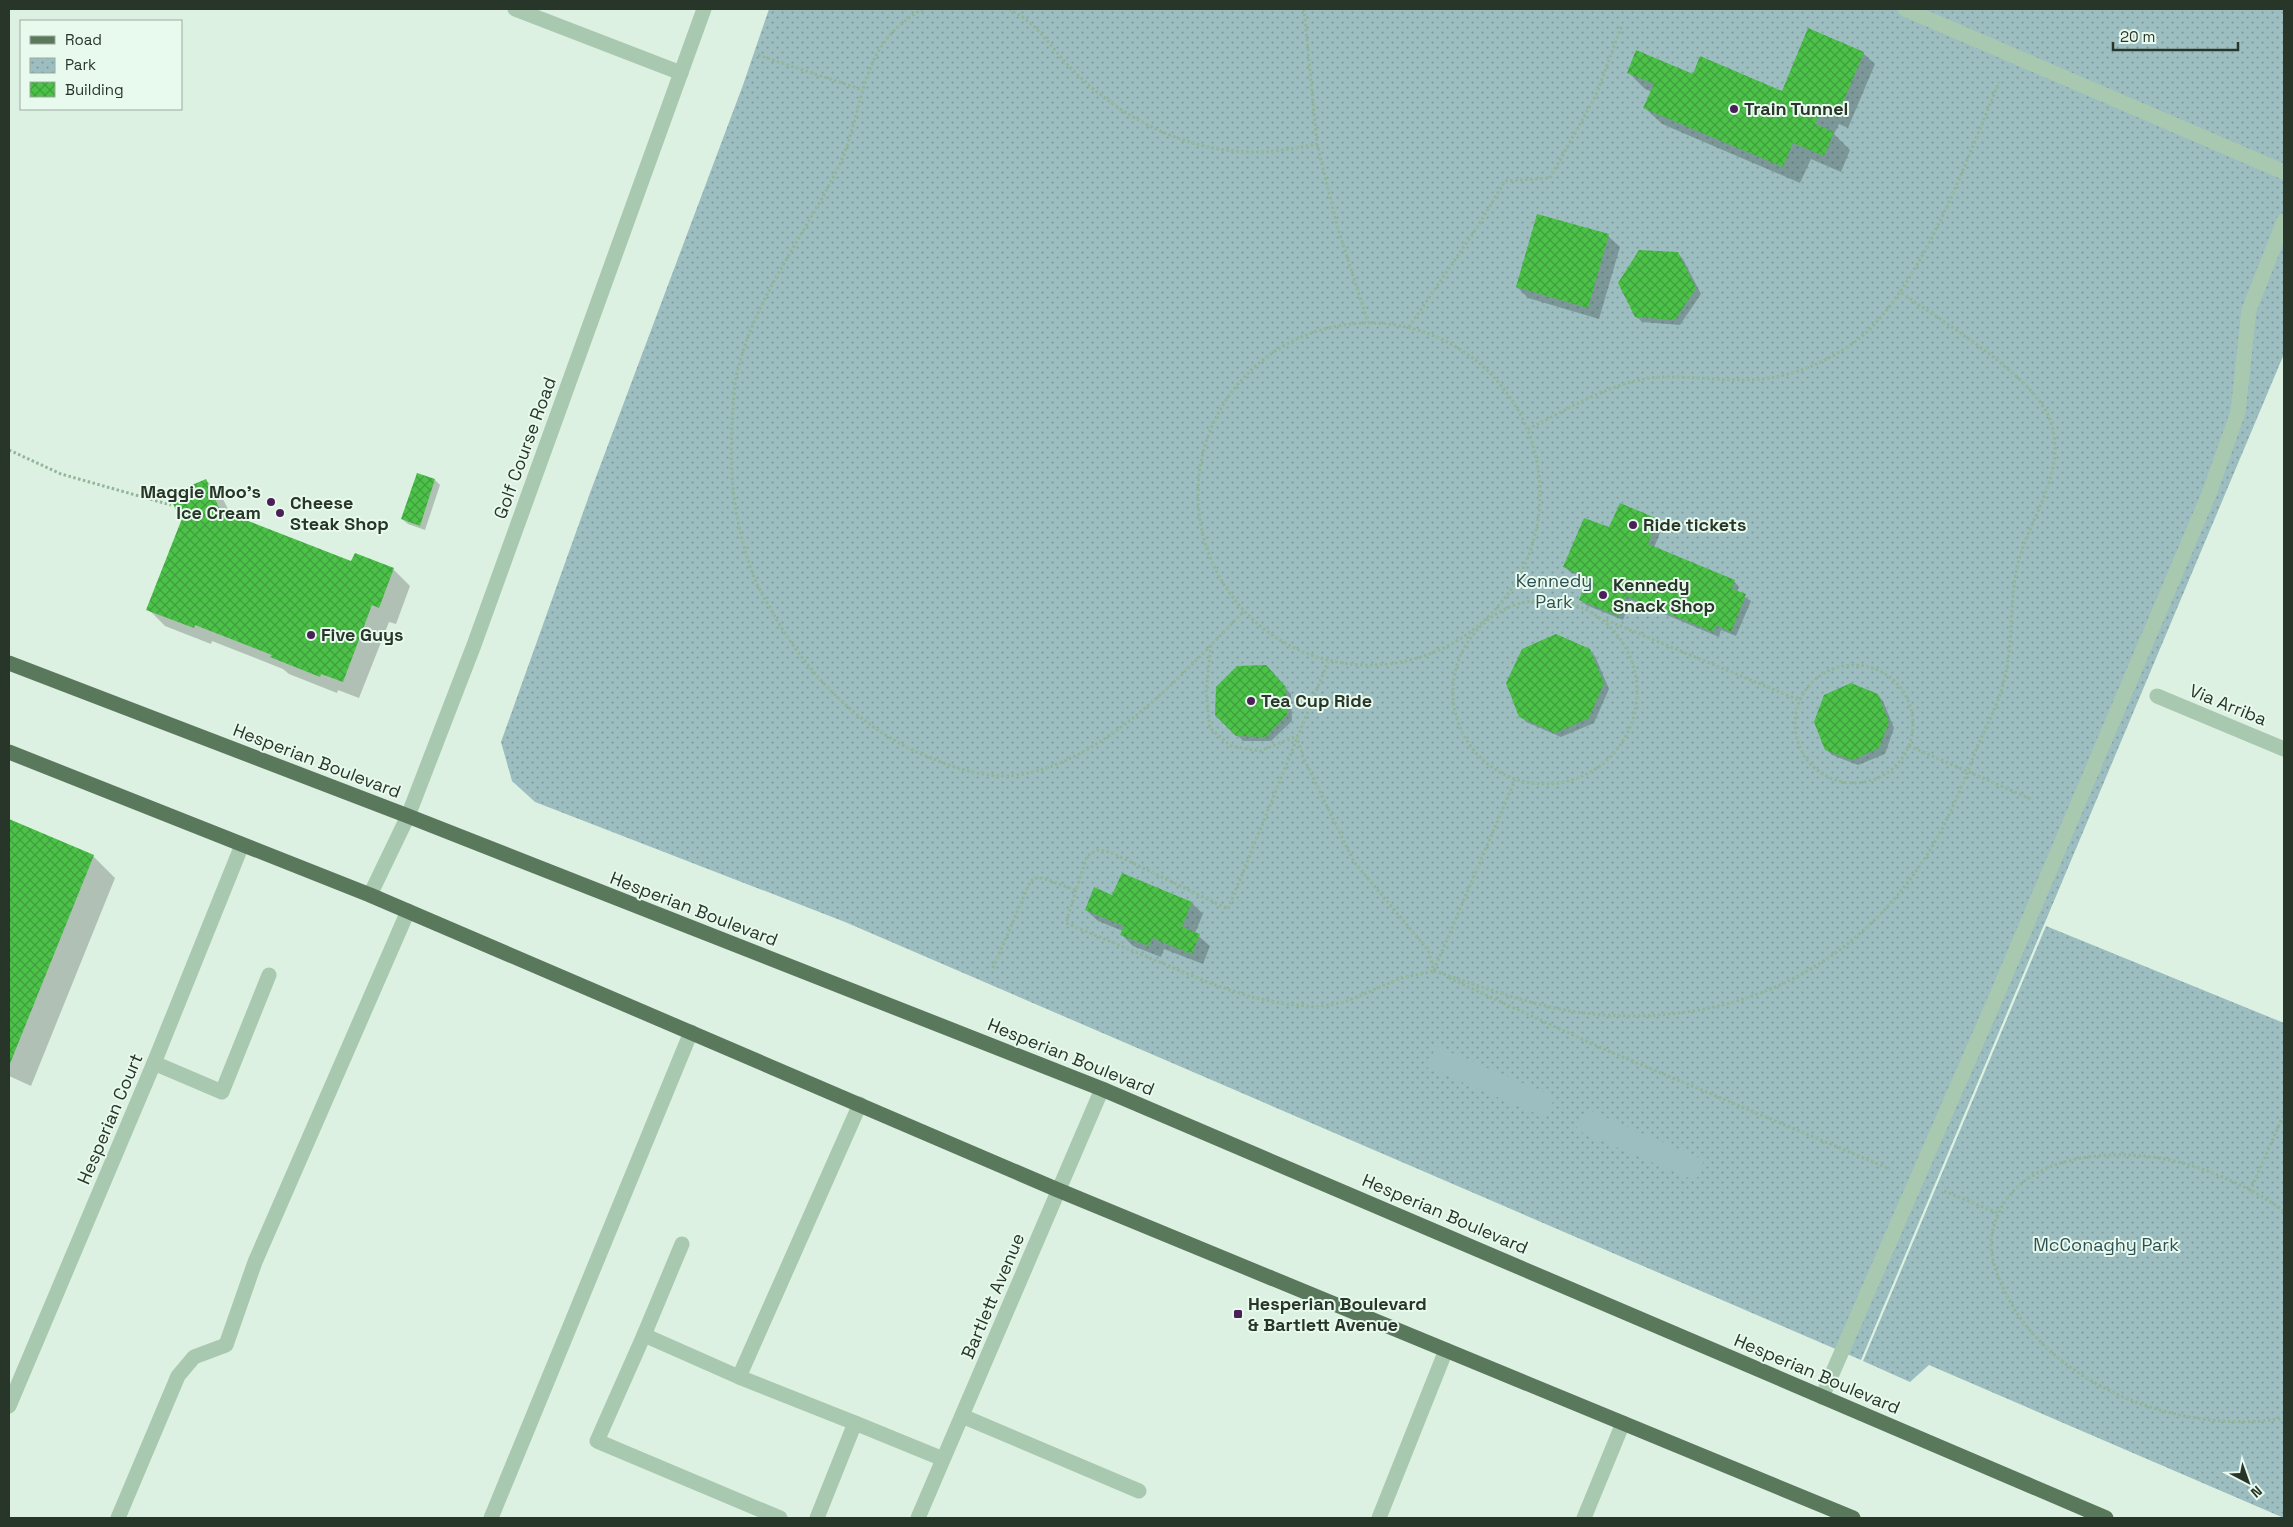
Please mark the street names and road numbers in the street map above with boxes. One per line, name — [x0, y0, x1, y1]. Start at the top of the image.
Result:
street label: Golf Course Road — [488, 374, 561, 522]
street label: Via Arriba — [2186, 679, 2270, 730]
street label: Hesperian Boulevard — [230, 718, 404, 803]
street label: Hesperian Boulevard — [607, 866, 781, 951]
street label: Hesperian Boulevard — [984, 1013, 1158, 1101]
street label: Hesperian Court — [72, 1050, 148, 1188]
street label: Hesperian Boulevard — [1359, 1168, 1532, 1259]
street label: Bartlett Avenue — [956, 1229, 1029, 1362]
street label: Hesperian Boulevard — [1731, 1328, 1904, 1419]

